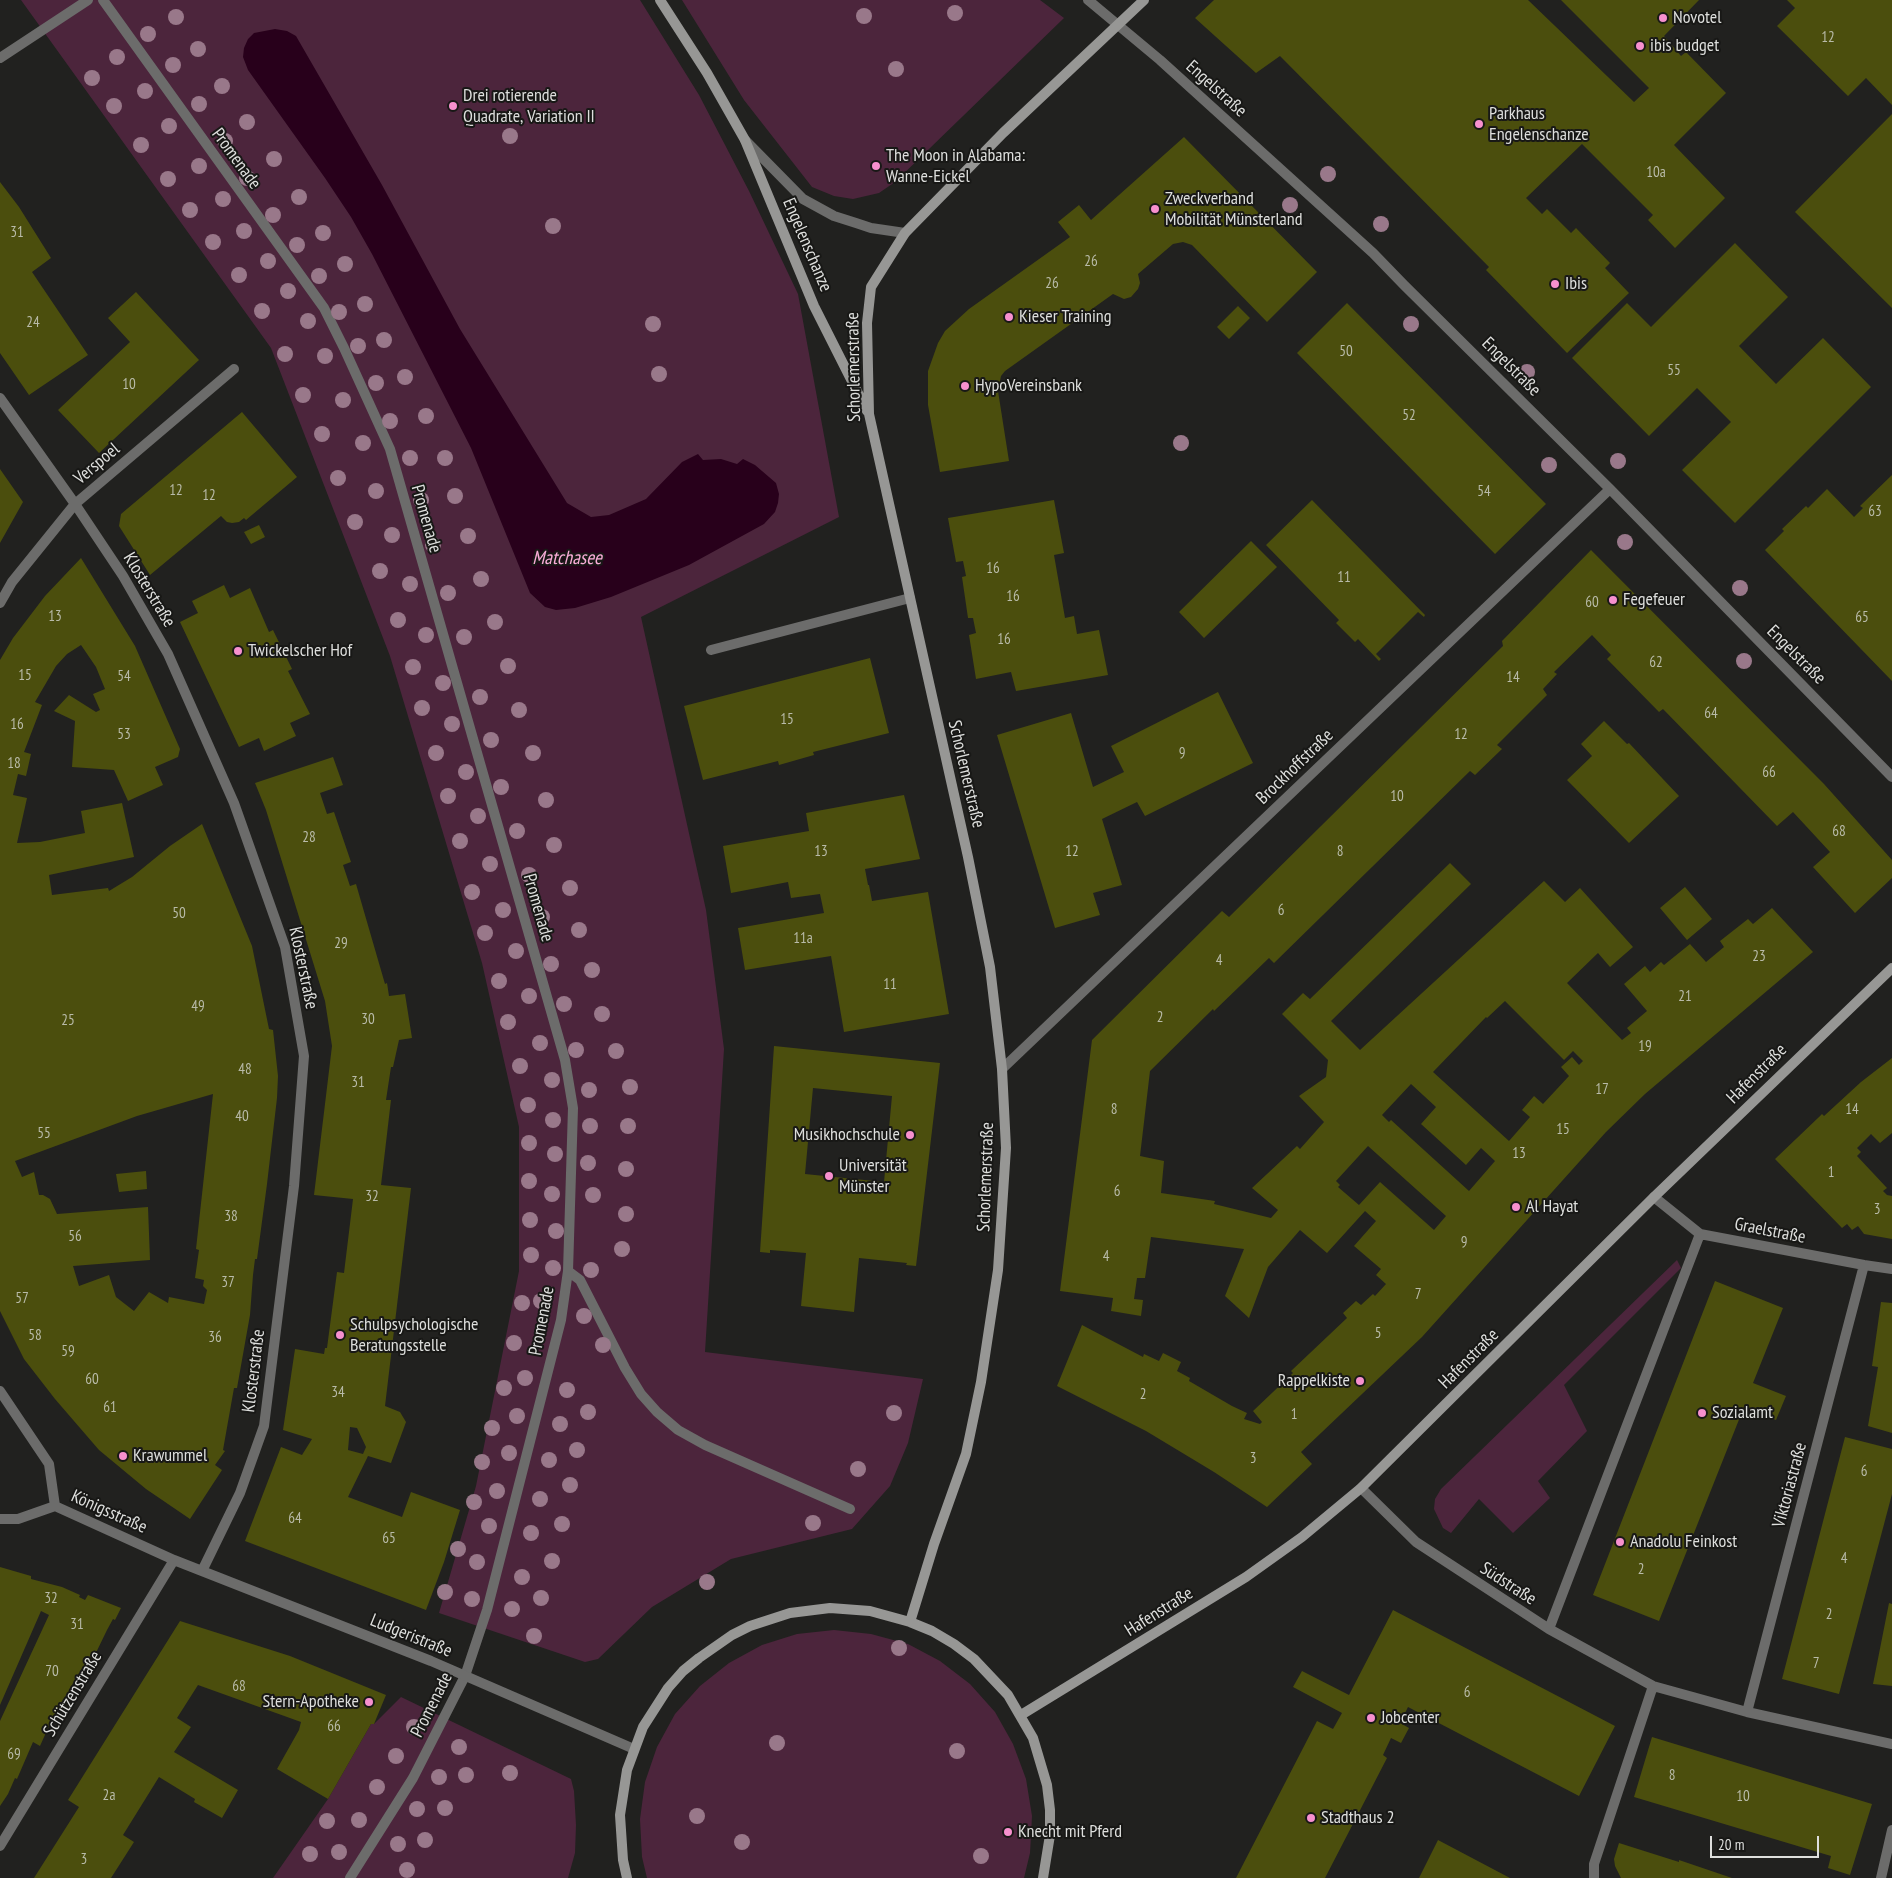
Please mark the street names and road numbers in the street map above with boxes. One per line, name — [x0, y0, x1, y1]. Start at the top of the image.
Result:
street label: Engelstraße — [1181, 56, 1251, 122]
street label: Promenade — [207, 124, 265, 194]
street label: Engelenschanze — [778, 195, 836, 295]
street label: Schorlemerstraße — [842, 312, 866, 422]
street label: Engelstraße — [1477, 333, 1545, 401]
street label: Verspoel — [70, 439, 124, 489]
street label: Promenade — [406, 482, 446, 556]
street label: Klosterstraße — [118, 549, 180, 631]
street label: Engelstraße — [1762, 621, 1830, 689]
street label: Schorlemerstraße — [943, 718, 989, 830]
street label: Brockhoffstraße — [1252, 725, 1338, 809]
street label: Promenade — [518, 871, 558, 945]
street label: Klosterstraße — [284, 925, 322, 1011]
street label: Hafenstraße — [1722, 1039, 1792, 1109]
street label: Schorlemerstraße — [973, 1122, 999, 1232]
street label: Graelstraße — [1733, 1214, 1807, 1248]
street label: Promenade — [525, 1285, 559, 1357]
street label: Hafenstraße — [1434, 1324, 1504, 1394]
street label: Klosterstraße — [238, 1328, 270, 1414]
street label: Viktoriastraße — [1768, 1440, 1812, 1530]
street label: Königsstraße — [68, 1486, 150, 1538]
street label: Südstraße — [1476, 1558, 1540, 1610]
street label: Hafenstraße — [1121, 1583, 1197, 1641]
street label: Ludgeristraße — [367, 1610, 455, 1662]
street label: Schützenstraße — [39, 1647, 107, 1741]
street label: Promenade — [407, 1669, 457, 1741]

